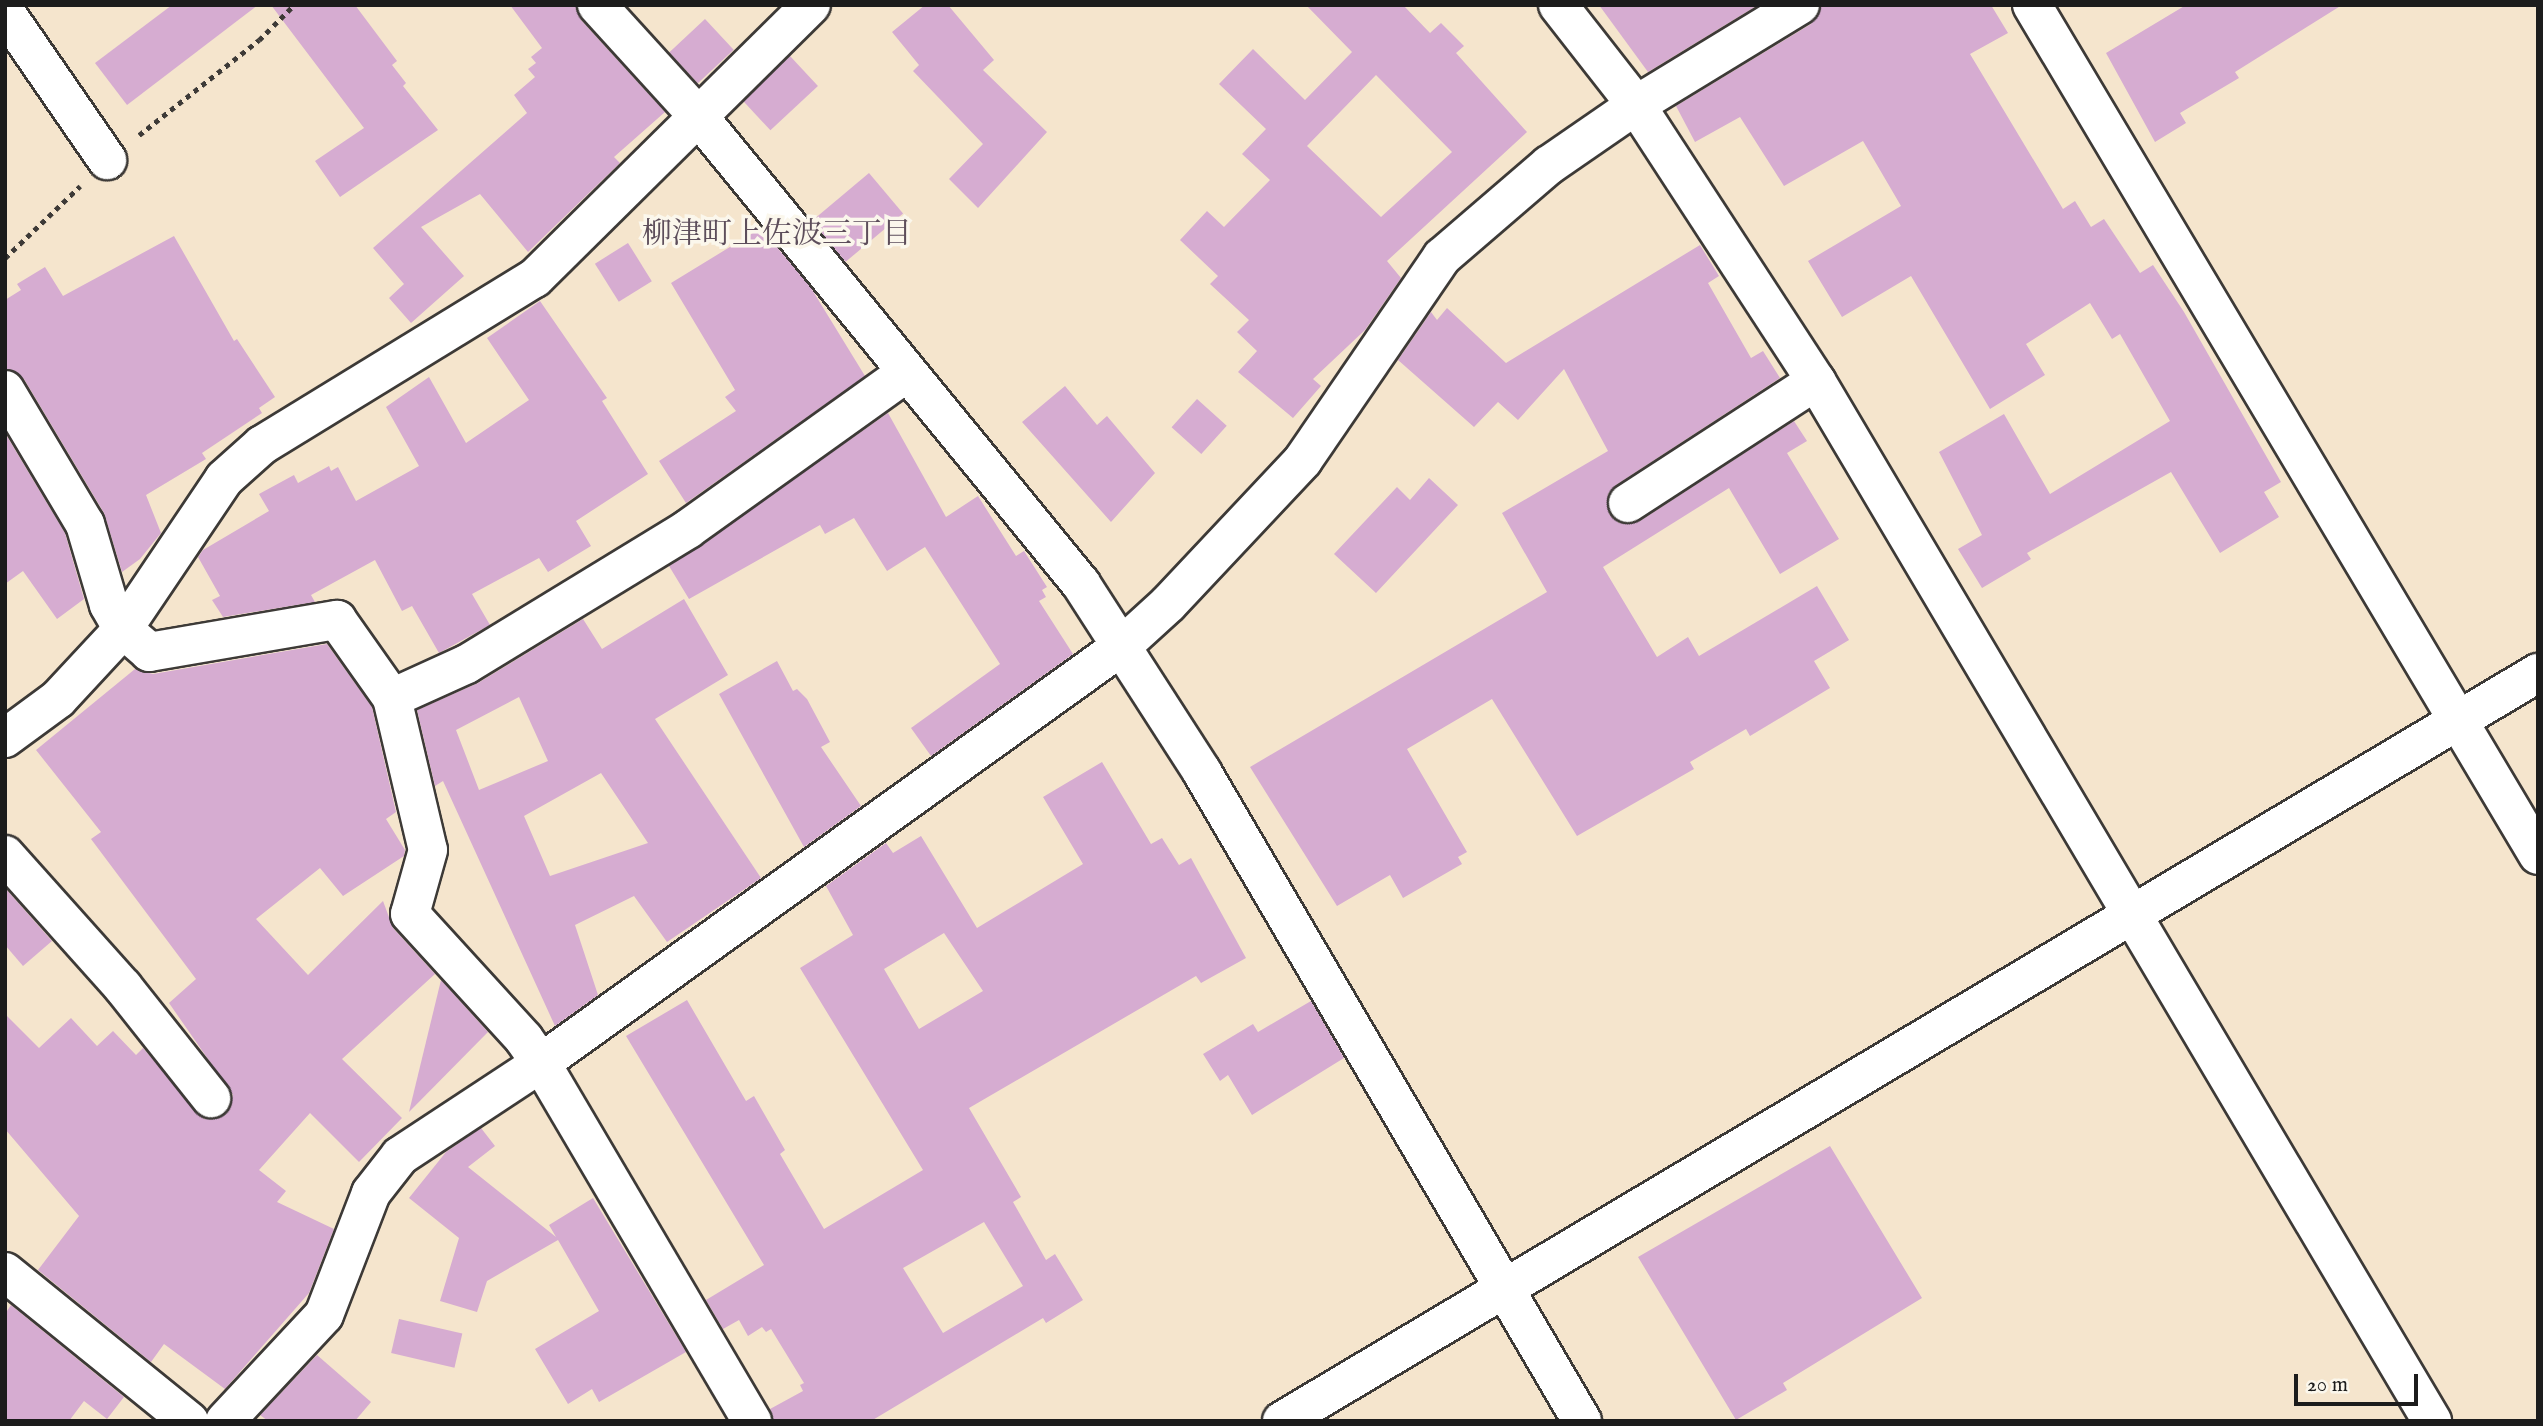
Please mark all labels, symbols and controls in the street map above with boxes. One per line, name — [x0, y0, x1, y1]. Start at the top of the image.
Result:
district label: 柳津町上佐波三丁目 — [642, 217, 912, 253]
scale bar — [2298, 1360, 2422, 1404]
text: 20 m — [2307, 1372, 2348, 1399]

